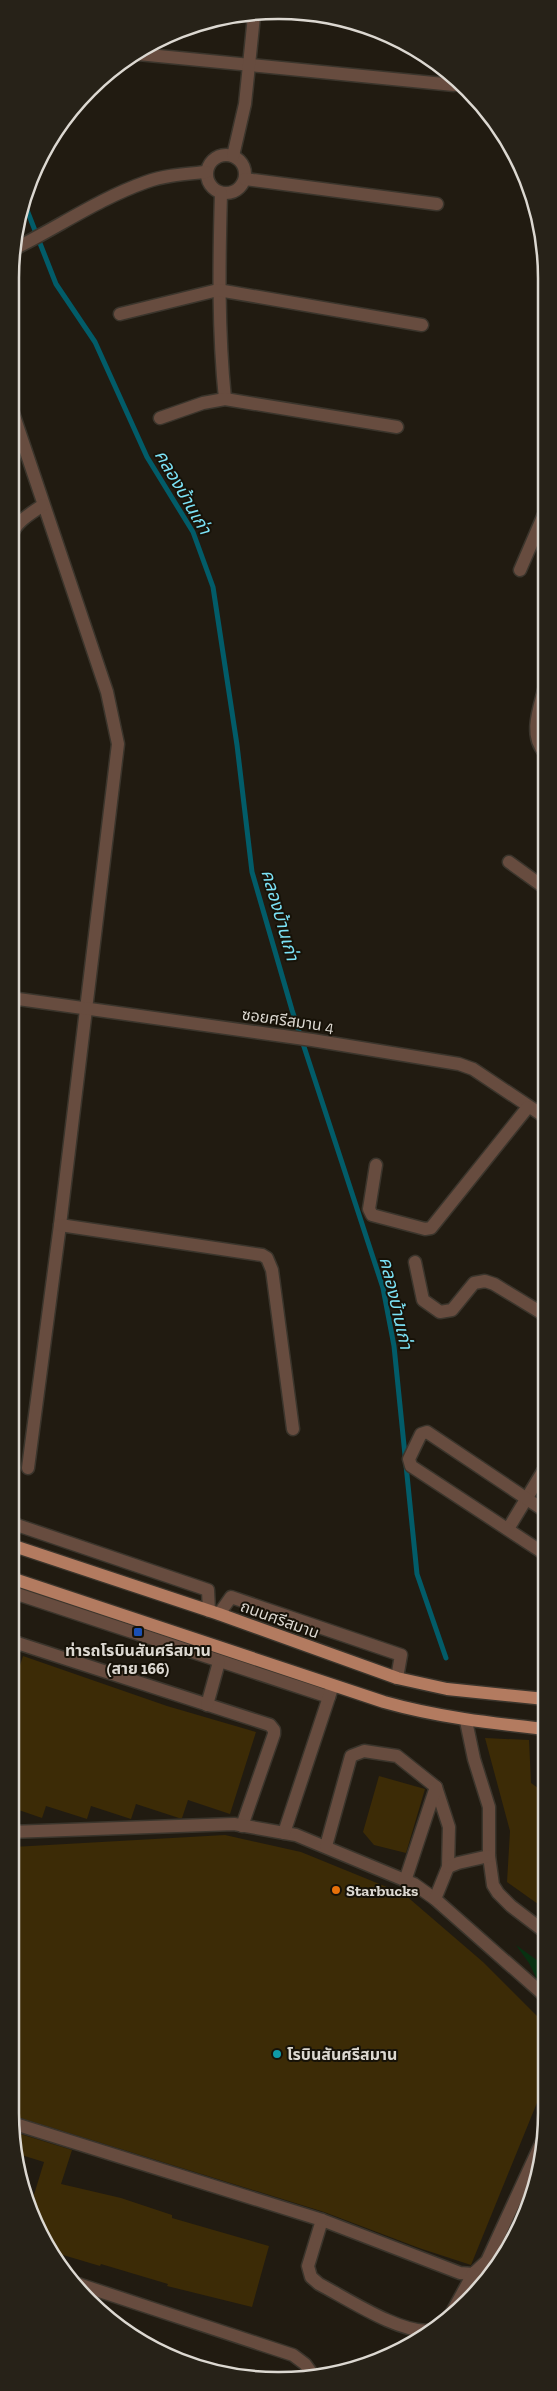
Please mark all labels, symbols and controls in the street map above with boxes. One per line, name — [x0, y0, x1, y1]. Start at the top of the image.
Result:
water label: คลองบ้านเก่า — [150, 446, 216, 539]
water label: คลองบ้านเก่า — [256, 867, 304, 964]
street label: ซอยศรีสมาน 4 — [241, 1005, 336, 1036]
water label: คลองบ้านเก่า — [375, 1255, 417, 1352]
street label: ถนนศรีสมาน — [238, 1596, 322, 1642]
marker: ท่ารถโรบินสันศรีสมาน (สาย 166) — [132, 1626, 144, 1638]
place label: ท่ารถโรบินสันศรีสมาน (สาย 166) — [65, 1641, 211, 1678]
place label: Starbucks — [346, 1881, 418, 1900]
marker: Starbucks — [330, 1884, 342, 1896]
place label: โรบินสันศรีสมาน — [287, 2045, 397, 2064]
marker: โรบินสันศรีสมาน — [271, 2048, 283, 2060]

